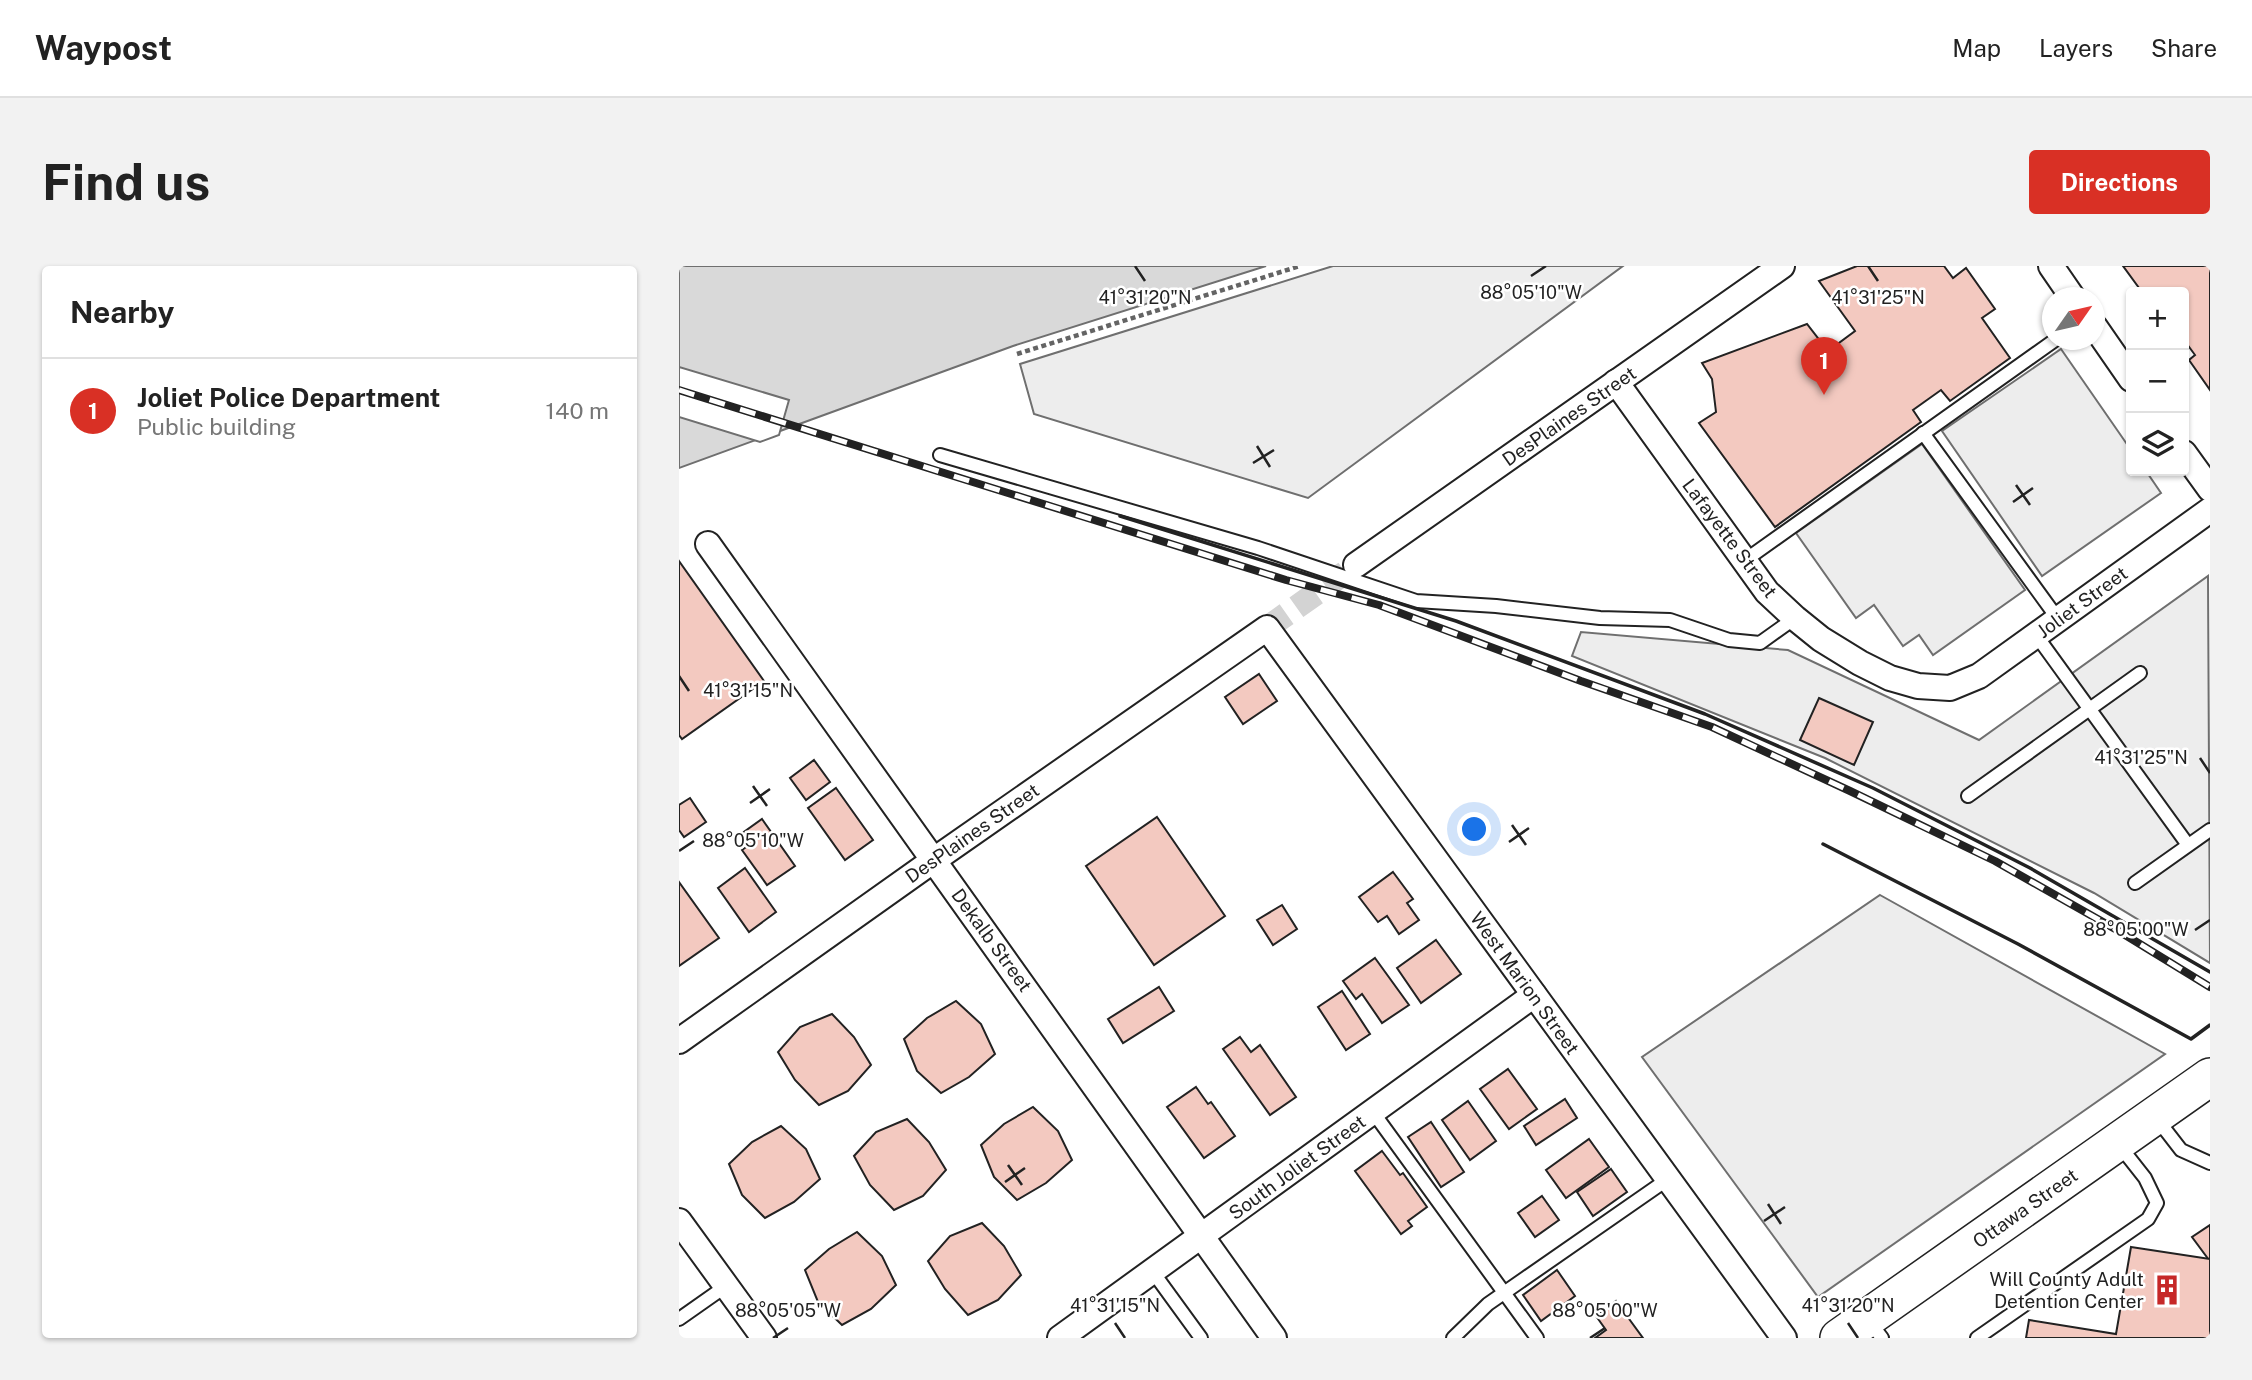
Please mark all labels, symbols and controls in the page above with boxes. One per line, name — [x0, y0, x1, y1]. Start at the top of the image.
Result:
text: Waypost — [35, 29, 172, 67]
text: Map — [1952, 34, 2001, 62]
text: Layers — [2039, 34, 2113, 62]
text: Share — [2151, 34, 2217, 62]
button: Directions — [2029, 150, 2210, 214]
text: Find us — [42, 153, 210, 211]
text: 88°05'10"W — [1480, 282, 1582, 303]
text: 41°31'20"N — [1098, 287, 1192, 308]
text: 41°31'25"N — [1831, 287, 1925, 308]
north arrow — [2042, 287, 2105, 350]
map controls — [2126, 287, 2189, 476]
button: + — [2126, 287, 2189, 350]
text: Nearby — [70, 294, 174, 330]
pin: 1 — [1801, 337, 1847, 395]
button: − — [2126, 350, 2189, 413]
street label: DesPlaines Street — [1498, 362, 1640, 470]
text: Joliet Police Department — [137, 382, 440, 413]
text: 1 — [88, 397, 98, 424]
text: 140 m — [546, 397, 609, 424]
text: Public building — [137, 413, 296, 440]
button: layers — [2126, 413, 2189, 476]
street label: Lafayette Street — [1678, 474, 1782, 602]
street label: Joliet Street — [2033, 562, 2131, 642]
text: 41°31'15"N — [703, 680, 793, 701]
text: 41°31'25"N — [2094, 747, 2188, 768]
street label: DesPlaines Street — [901, 779, 1043, 887]
your location — [1457, 812, 1491, 846]
text: 88°05'10"W — [702, 830, 804, 851]
street label: Dekalb Street — [947, 884, 1037, 996]
street label: West Marion Street — [1466, 908, 1584, 1058]
text: 88°05'00"W — [2083, 919, 2189, 940]
street label: South Joliet Street — [1224, 1110, 1370, 1224]
street label: Ottawa Street — [1968, 1164, 2082, 1252]
place label: Will County Adult Detention Center — [1989, 1268, 2144, 1312]
building icon: Will County Adult Detention Center — [2150, 1273, 2184, 1307]
text: 41°31'15"N — [1070, 1295, 1160, 1316]
text: 41°31'20"N — [1801, 1295, 1895, 1316]
text: 88°05'05"W — [735, 1300, 841, 1321]
text: 88°05'00"W — [1552, 1300, 1658, 1321]

